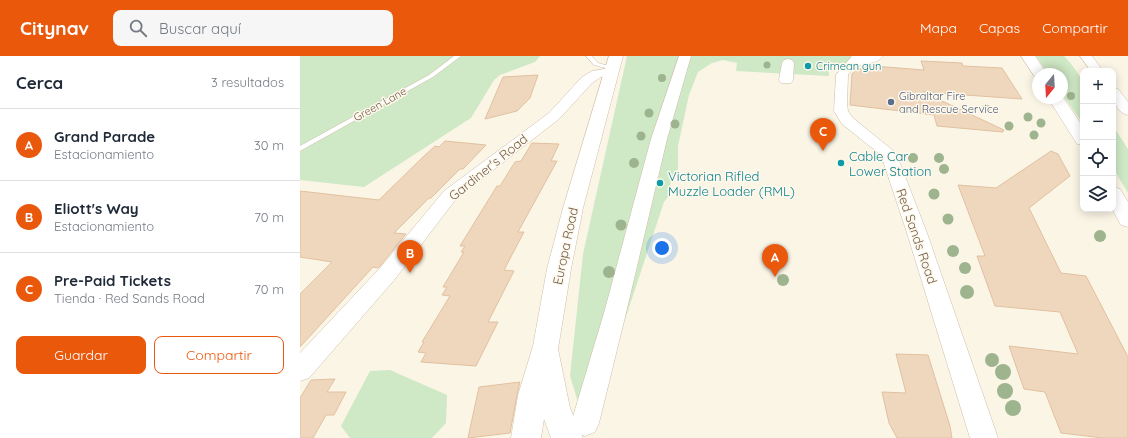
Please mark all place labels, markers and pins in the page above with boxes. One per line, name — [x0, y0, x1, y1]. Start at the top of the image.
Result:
place label: Crimean gun — [816, 59, 881, 73]
marker: Crimean gun — [803, 61, 813, 71]
place label: Gibraltar Fire and Rescue Service — [899, 89, 999, 116]
marker: Gibraltar Fire and Rescue Service — [886, 97, 896, 107]
pin: C — [810, 118, 836, 151]
place label: Cable Car Lower Station — [849, 148, 932, 179]
marker: Cable Car Lower Station — [836, 158, 846, 168]
place label: Victorian Rifled Muzzle Loader (RML) — [668, 168, 795, 199]
marker: Victorian Rifled Muzzle Loader (RML) — [655, 178, 665, 188]
pin: B — [397, 240, 423, 273]
pin: A — [762, 244, 788, 277]

